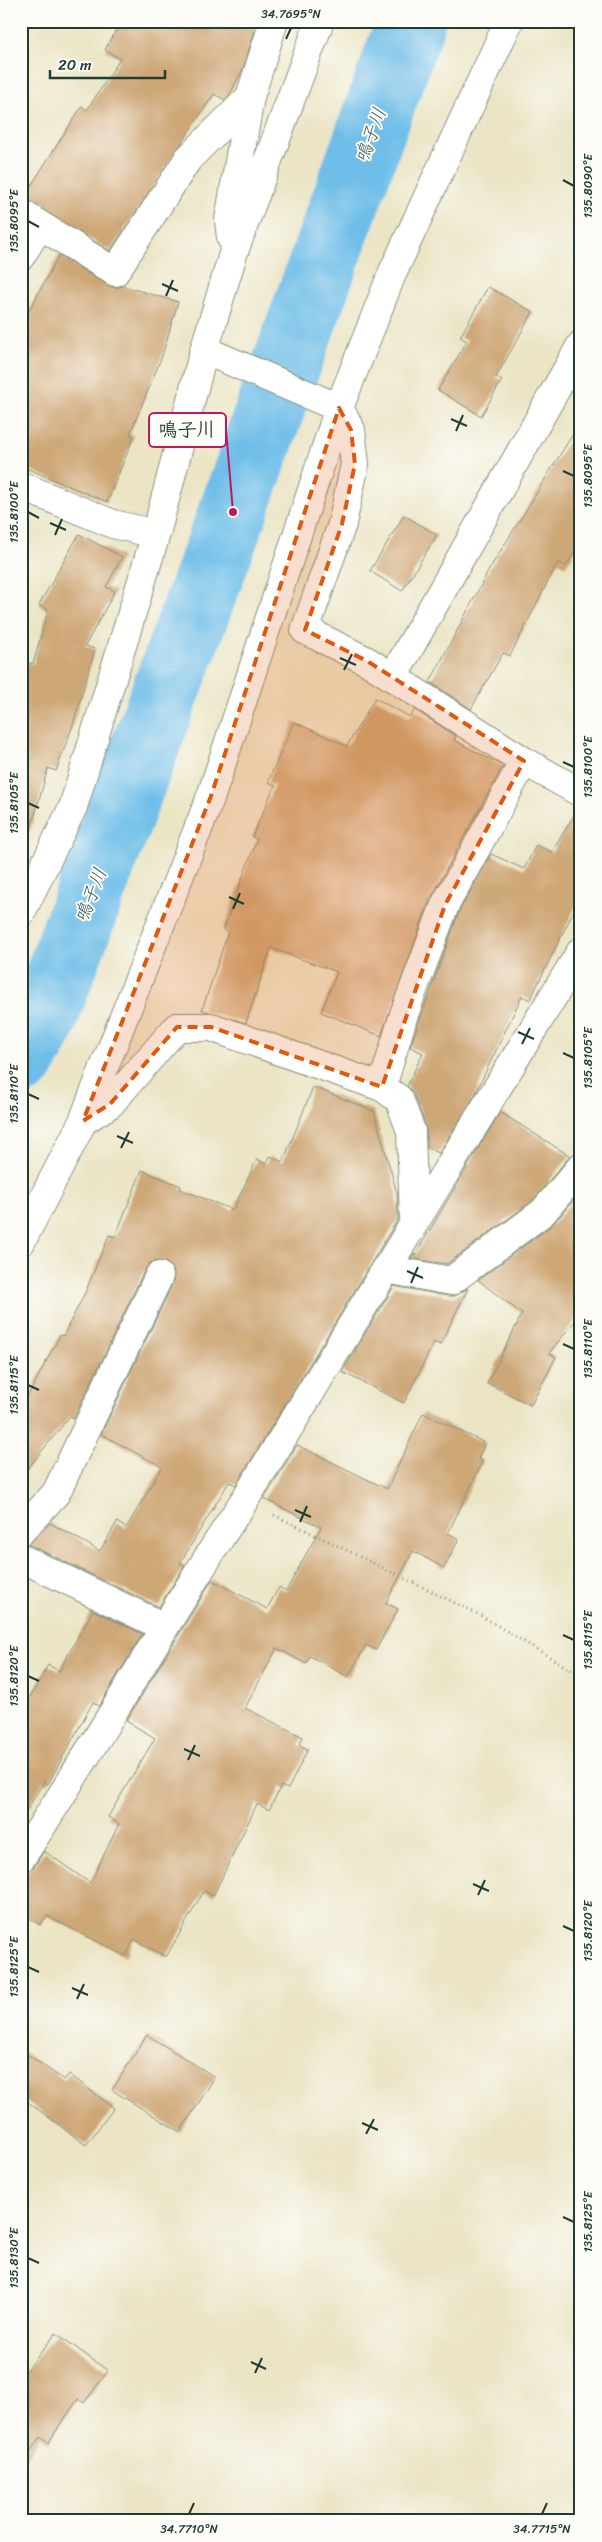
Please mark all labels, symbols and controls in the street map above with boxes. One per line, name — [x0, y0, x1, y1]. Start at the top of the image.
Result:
text: 34.7695°N — [261, 3, 321, 25]
scale bar — [50, 48, 165, 80]
text: 20 m — [58, 52, 92, 78]
water label: 鳴子川 — [345, 103, 396, 168]
text: 135.8090°E — [577, 153, 599, 218]
text: 135.8095°E — [3, 188, 25, 253]
callout: 鳴子川 — [149, 413, 226, 447]
text: 鳴子川 — [158, 413, 216, 446]
text: 135.8095°E — [577, 443, 599, 508]
text: 135.8100°E — [3, 480, 25, 543]
text: 135.8100°E — [577, 735, 599, 798]
text: 135.8105°E — [3, 771, 25, 834]
water label: 鳴子川 — [65, 863, 116, 928]
text: 135.8105°E — [577, 1026, 599, 1089]
text: 135.8110°E — [3, 1063, 25, 1124]
text: 135.8110°E — [577, 1318, 599, 1379]
text: 135.8115°E — [3, 1354, 25, 1415]
text: 135.8115°E — [577, 1609, 599, 1670]
text: 135.8120°E — [3, 1644, 25, 1707]
text: 135.8120°E — [577, 1899, 599, 1962]
text: 135.8125°E — [3, 1935, 25, 1998]
text: 135.8125°E — [577, 2190, 599, 2253]
text: 135.8130°E — [3, 2226, 25, 2289]
text: 34.7710°N — [160, 2518, 218, 2540]
text: 34.7715°N — [513, 2518, 571, 2540]

